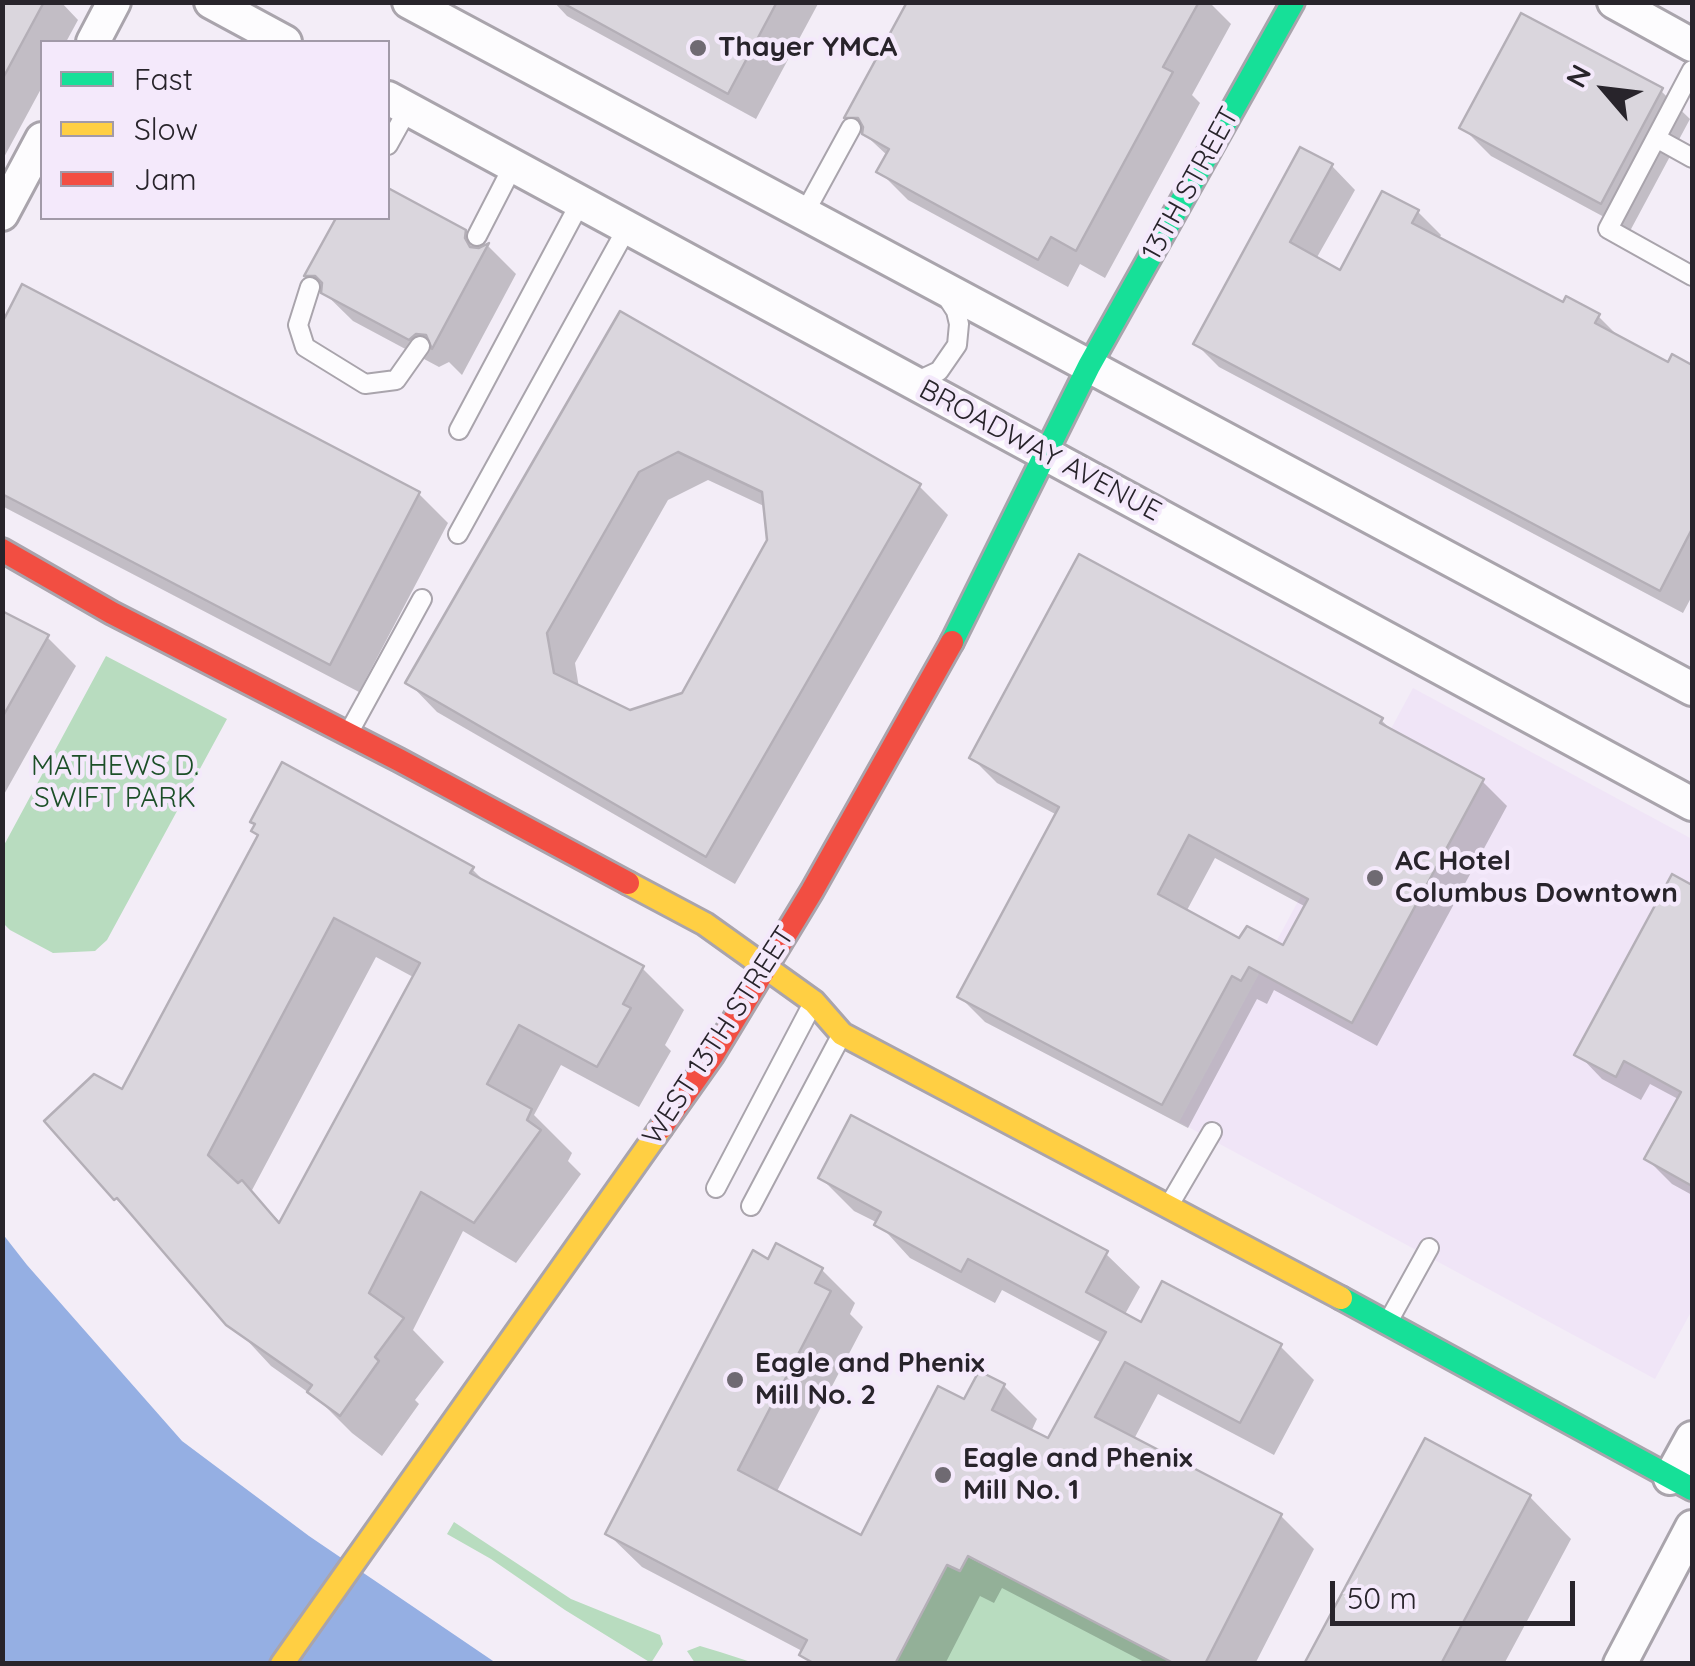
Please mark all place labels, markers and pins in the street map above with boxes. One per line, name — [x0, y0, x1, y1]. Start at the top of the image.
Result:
place label: Thayer YMCA — [718, 31, 897, 65]
marker: Thayer YMCA — [687, 37, 709, 59]
place label: AC Hotel Columbus Downtown — [1395, 845, 1678, 911]
marker: AC Hotel Columbus Downtown — [1364, 867, 1386, 889]
place label: Eagle and Phenix Mill No. 2 — [755, 1347, 985, 1413]
marker: Eagle and Phenix Mill No. 2 — [724, 1369, 746, 1391]
place label: Eagle and Phenix Mill No. 1 — [963, 1442, 1193, 1508]
marker: Eagle and Phenix Mill No. 1 — [932, 1464, 954, 1486]

